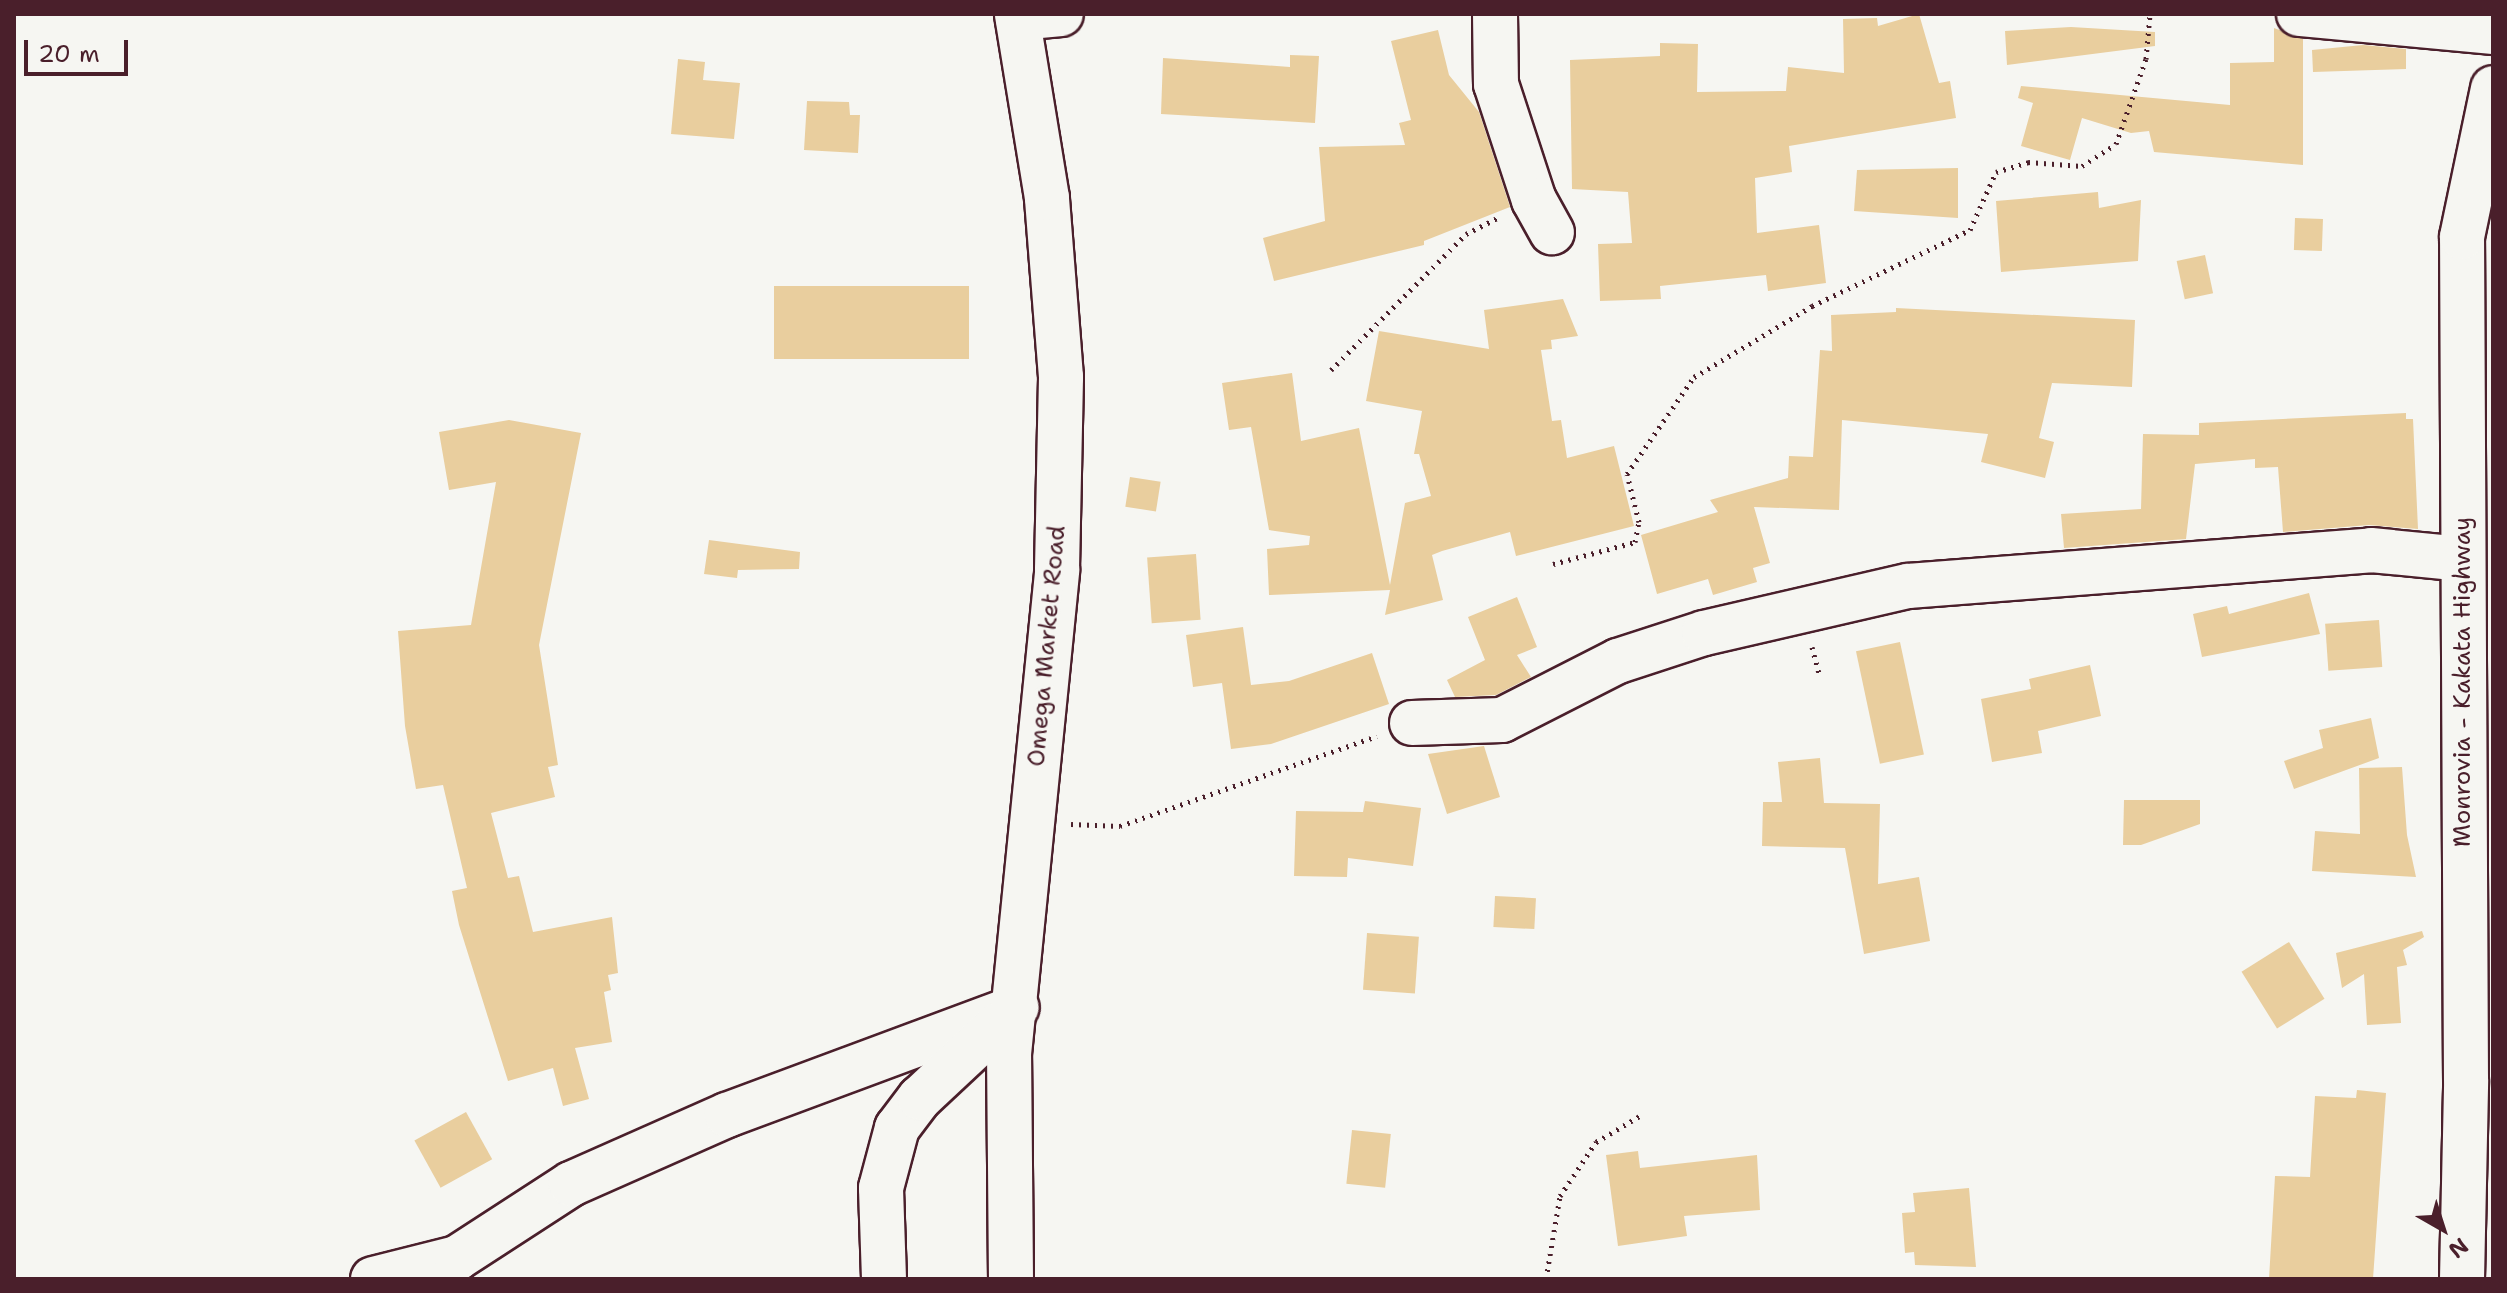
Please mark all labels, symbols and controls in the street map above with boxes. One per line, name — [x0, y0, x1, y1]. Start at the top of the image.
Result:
scale bar — [28, 24, 132, 74]
text: 20 m — [38, 38, 100, 70]
street label: Monrovia - Kakata Highway — [2449, 517, 2477, 847]
street label: Omega Market Road — [1022, 524, 1072, 768]
north arrow — [2403, 1189, 2483, 1269]
text: N — [2443, 1231, 2474, 1265]

